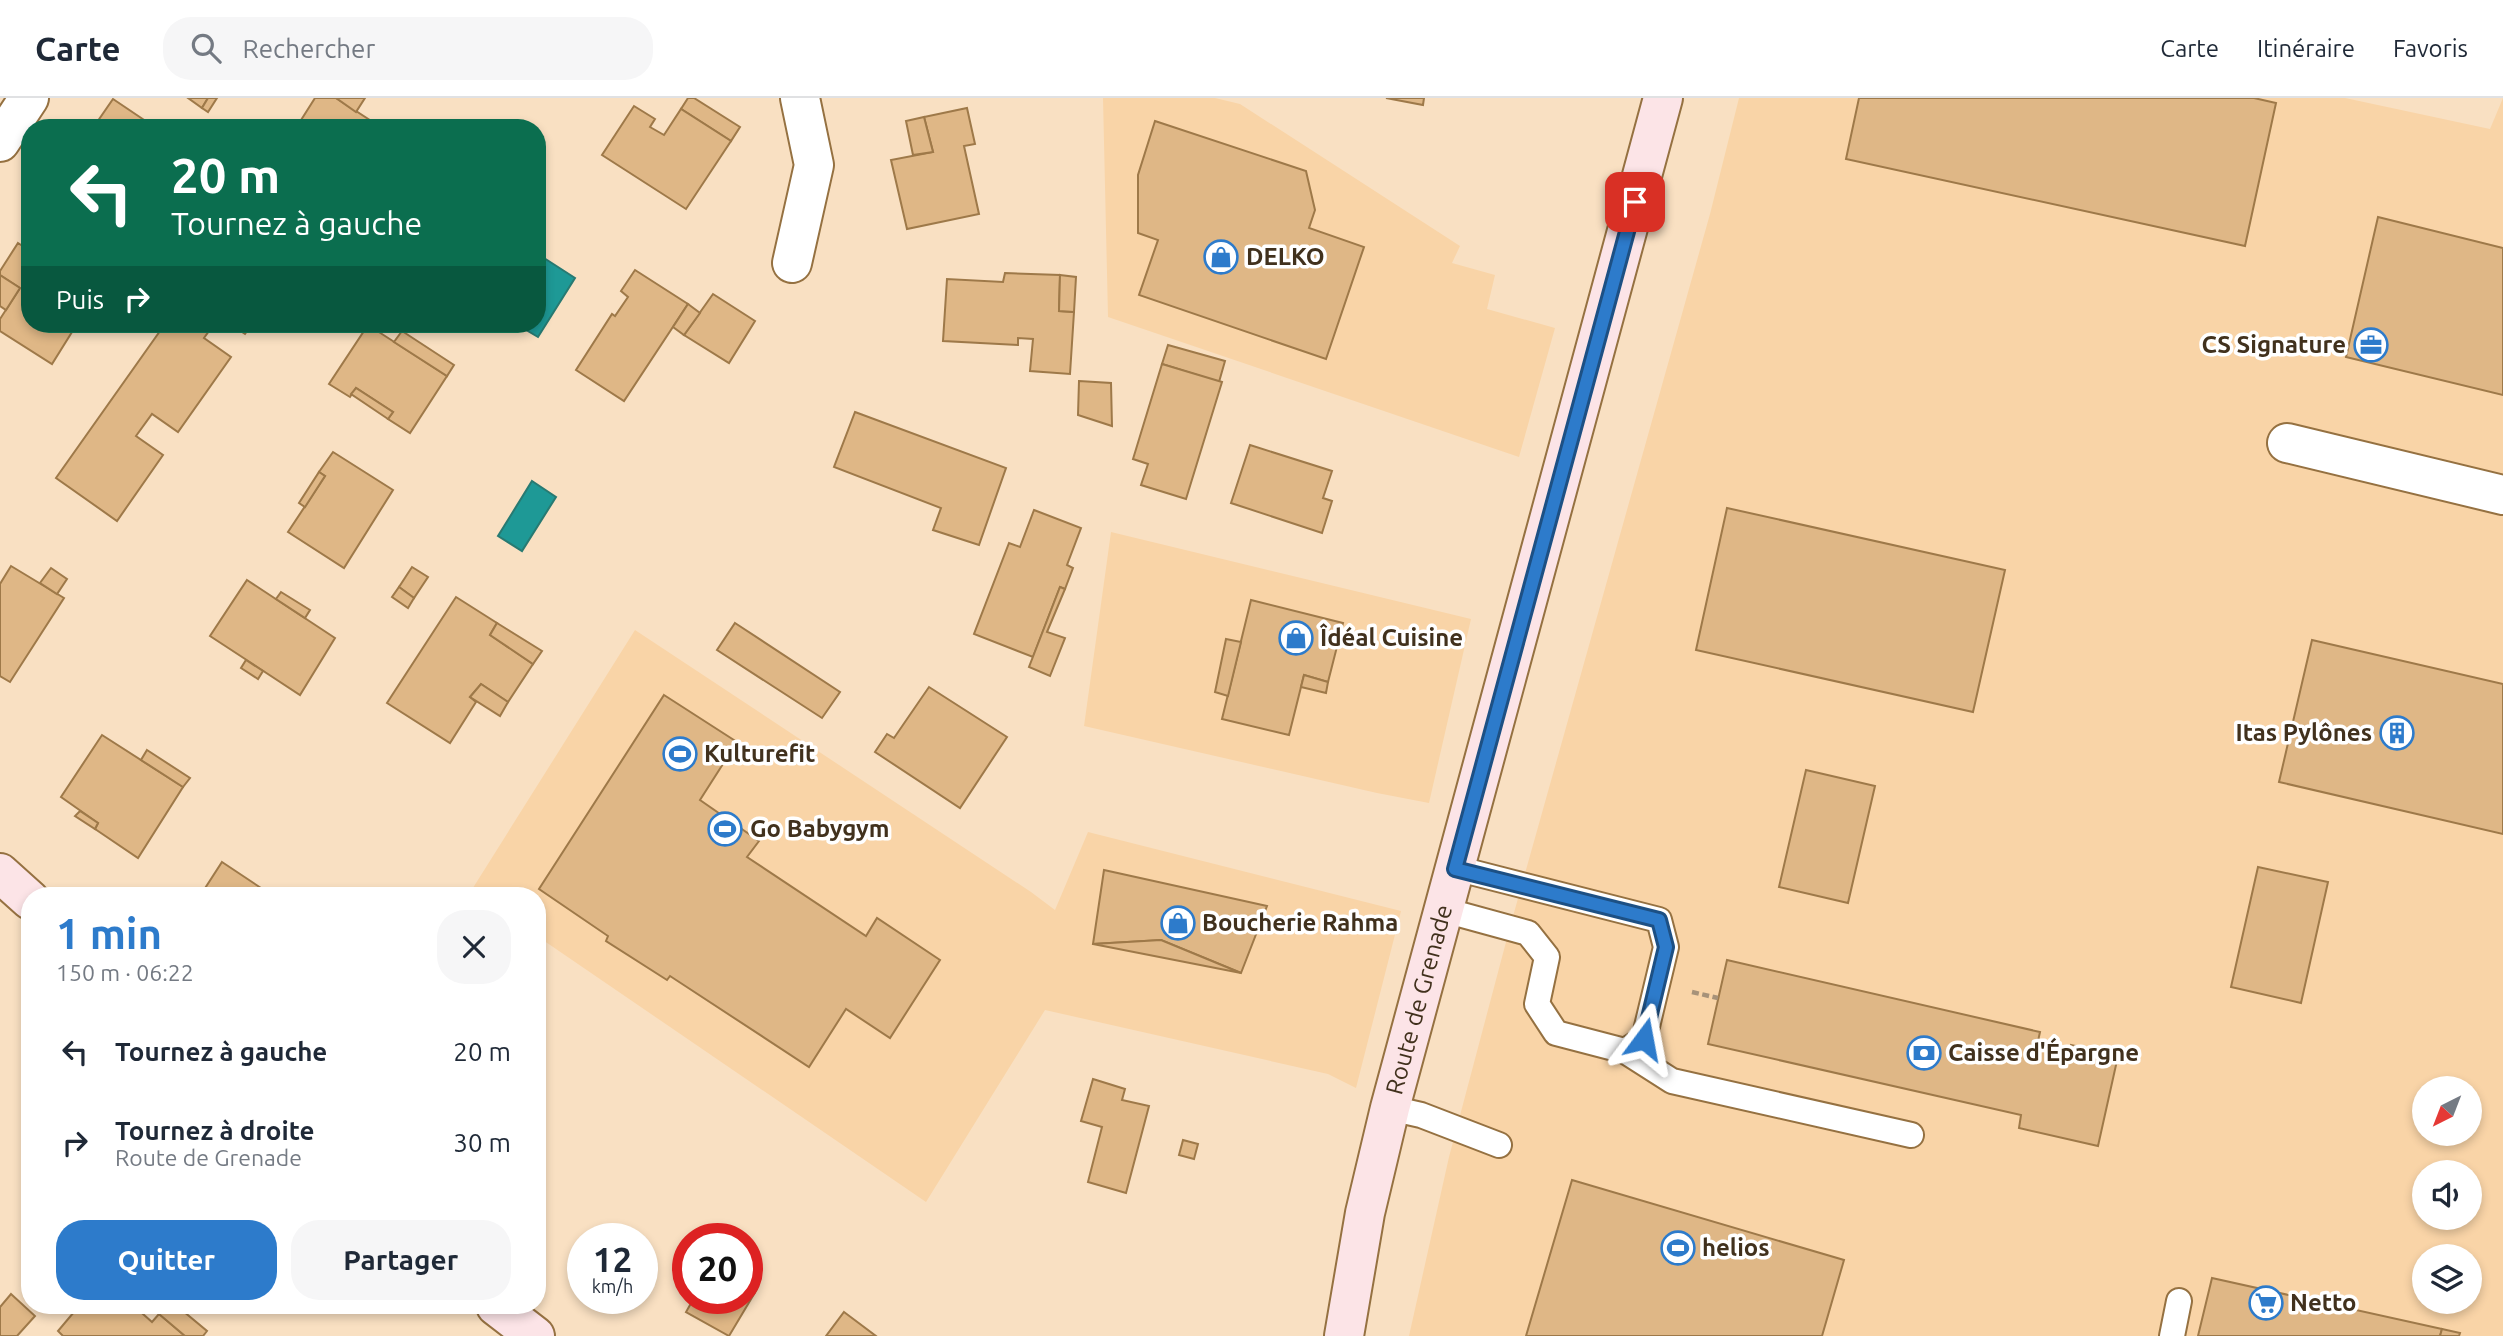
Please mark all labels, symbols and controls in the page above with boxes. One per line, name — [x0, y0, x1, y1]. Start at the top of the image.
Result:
search box — [163, 17, 653, 80]
icon: search — [187, 29, 225, 67]
text: Carte — [35, 30, 121, 67]
text: Rechercher — [243, 34, 375, 63]
text: Carte — [2160, 35, 2219, 62]
text: Itinéraire — [2257, 35, 2355, 62]
text: Favoris — [2393, 35, 2468, 62]
icon: left — [56, 147, 147, 238]
text: 20 m — [171, 147, 280, 202]
pin — [1605, 172, 1665, 232]
icon: arrive — [1616, 183, 1654, 221]
text: Tournez à gauche — [171, 205, 422, 241]
shop icon: DELKO — [1202, 238, 1240, 276]
place label: DELKO — [1246, 243, 1325, 270]
icon: right — [118, 280, 156, 318]
text: Puis — [56, 285, 104, 314]
office icon: CS Signature — [2352, 326, 2390, 364]
place label: CS Signature — [2202, 331, 2346, 358]
shop icon: Îdéal Cuisine — [1277, 619, 1315, 657]
place label: Îdéal Cuisine — [1320, 623, 1463, 651]
building icon: Itas Pylônes — [2378, 714, 2416, 752]
place label: Itas Pylônes — [2235, 719, 2372, 746]
sports icon: Kulturefit — [661, 735, 699, 773]
place label: Kulturefit — [704, 740, 815, 767]
sports icon: Go Babygym — [706, 810, 744, 848]
place label: Go Babygym — [750, 815, 890, 842]
street label: Route de Grenade — [1380, 902, 1457, 1097]
shop icon: Boucherie Rahma — [1159, 904, 1197, 942]
place label: Boucherie Rahma — [1202, 909, 1398, 936]
text: 1 min — [56, 910, 162, 957]
button: close — [437, 910, 511, 984]
text: 150 m · 06:22 — [56, 960, 194, 985]
position arrow — [1607, 1002, 1681, 1076]
icon: left — [56, 1033, 94, 1071]
bank icon: Caisse d'Épargne — [1905, 1034, 1943, 1072]
text: Tournez à gauche — [115, 1037, 327, 1066]
text: 20 m — [453, 1037, 511, 1066]
place label: Caisse d'Épargne — [1948, 1037, 2139, 1066]
north arrow — [2412, 1076, 2482, 1146]
map controls — [2412, 1076, 2482, 1314]
text: Tournez à droite — [115, 1116, 314, 1145]
icon: right — [56, 1124, 94, 1162]
text: 30 m — [453, 1128, 511, 1157]
text: Route de Grenade — [115, 1145, 302, 1170]
button: sound — [2412, 1160, 2482, 1230]
button: Quitter — [56, 1220, 277, 1300]
button: Partager — [291, 1220, 511, 1300]
speed limit sign: 20 — [672, 1223, 763, 1314]
sports icon: helios — [1659, 1229, 1697, 1267]
place label: helios — [1702, 1234, 1770, 1261]
text: 12 — [593, 1239, 632, 1279]
button: layers — [2412, 1244, 2482, 1314]
text: km/h — [592, 1276, 633, 1296]
supermarket icon: Netto — [2247, 1284, 2285, 1322]
place label: Netto — [2290, 1289, 2357, 1316]

